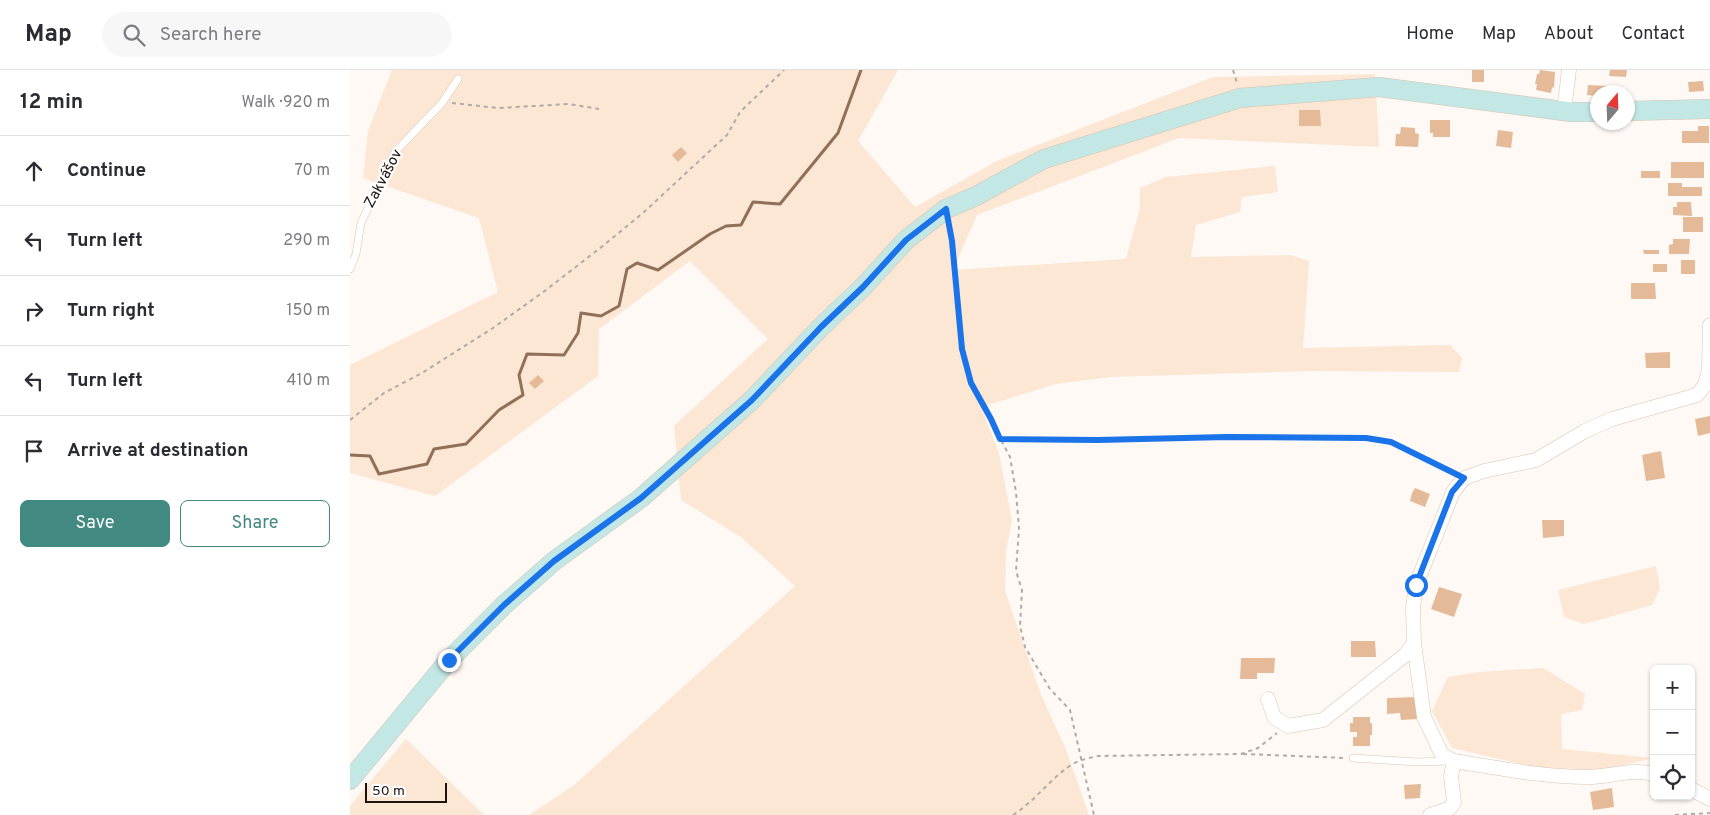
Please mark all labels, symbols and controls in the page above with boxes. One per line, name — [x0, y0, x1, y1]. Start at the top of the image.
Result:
search box — [102, 12, 452, 57]
text: Map — [25, 20, 72, 50]
icon: search — [120, 21, 148, 49]
text: Search here — [160, 23, 261, 47]
text: Home — [1406, 23, 1454, 46]
text: Map — [1482, 23, 1516, 46]
text: About — [1544, 23, 1593, 46]
text: Contact — [1621, 23, 1685, 46]
north arrow — [1590, 85, 1635, 130]
text: 12 min — [20, 89, 83, 116]
text: Walk · 920 m — [241, 93, 330, 113]
street label: Zakvášov — [361, 146, 408, 212]
icon: ahead — [20, 157, 48, 185]
text: Continue — [67, 159, 146, 183]
text: 70 m — [295, 161, 330, 181]
icon: left — [20, 227, 48, 255]
text: Turn left — [67, 229, 143, 253]
text: 290 m — [283, 231, 330, 251]
icon: right — [20, 297, 48, 325]
text: Turn right — [67, 299, 155, 323]
text: 150 m — [287, 301, 330, 321]
icon: left — [20, 367, 48, 395]
text: Turn left — [67, 369, 143, 393]
text: 410 m — [287, 371, 330, 391]
icon: arrive — [20, 437, 48, 465]
text: Arrive at destination — [67, 439, 248, 463]
button: Save — [20, 500, 170, 547]
button: Share — [180, 500, 330, 547]
route start — [1405, 574, 1428, 597]
route end — [438, 649, 461, 672]
map controls — [1650, 665, 1695, 800]
button: + — [1650, 665, 1695, 710]
button: − — [1650, 710, 1695, 755]
button: locate — [1650, 755, 1695, 800]
scale bar — [365, 780, 448, 803]
text: 50 m — [372, 783, 405, 800]

